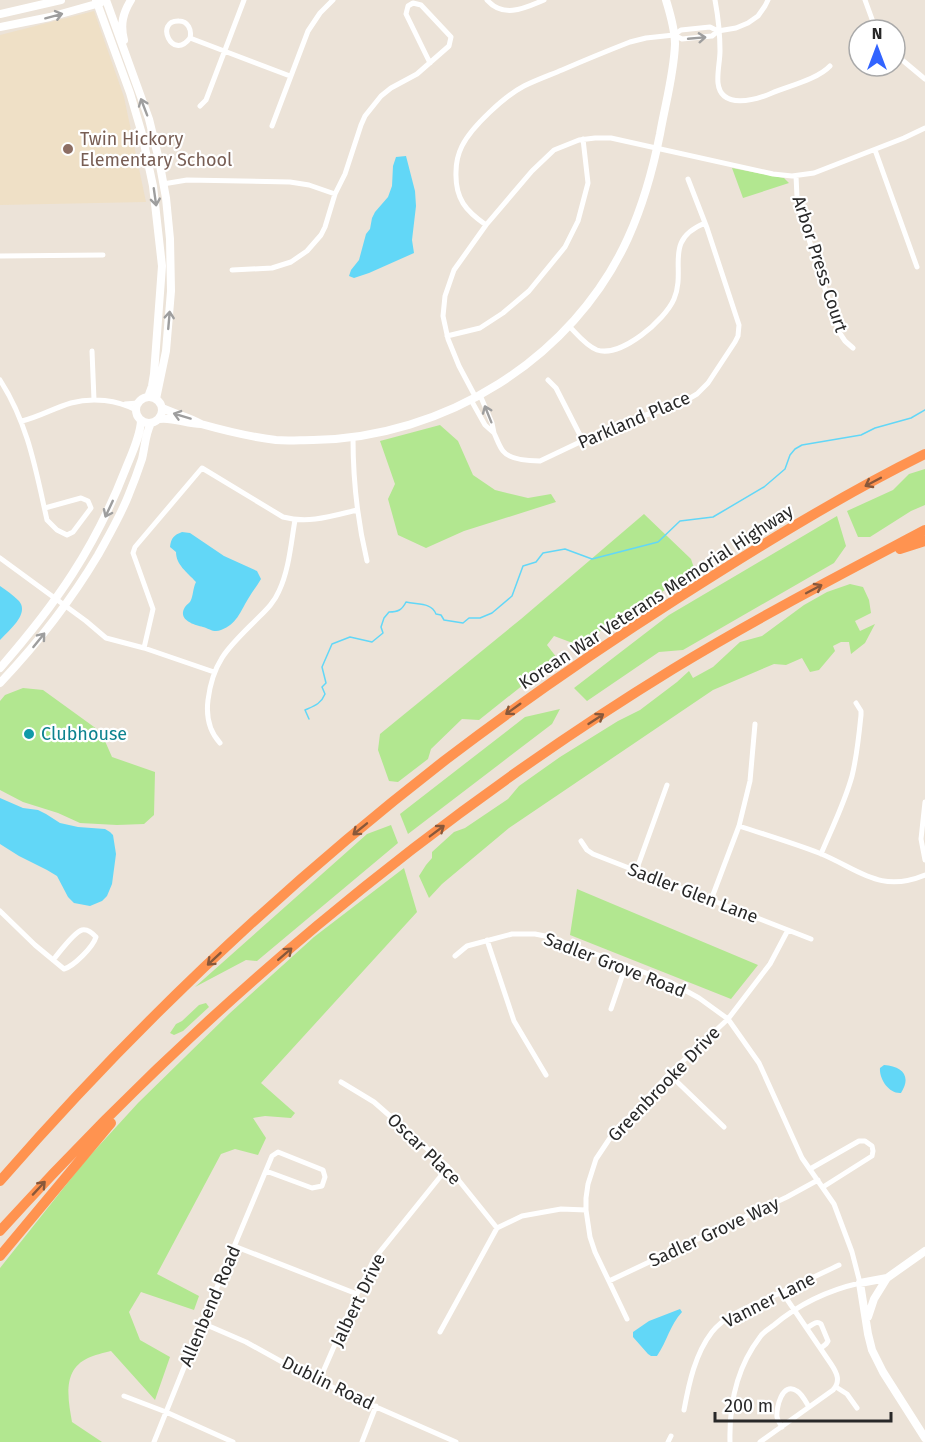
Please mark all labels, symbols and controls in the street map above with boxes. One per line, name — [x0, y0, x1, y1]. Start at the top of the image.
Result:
one-way arrow — [44, 10, 63, 21]
north arrow — [847, 18, 907, 78]
text: N — [872, 24, 882, 43]
one-way arrow — [686, 32, 706, 43]
one-way arrow — [138, 98, 149, 117]
place label: Twin Hickory Elementary School — [80, 128, 232, 171]
marker: Twin Hickory Elementary School — [61, 142, 75, 156]
one-way arrow — [149, 186, 160, 206]
street label: Arbor Press Court — [788, 193, 853, 335]
one-way arrow — [164, 311, 175, 331]
street label: Parkland Place — [575, 386, 693, 454]
one-way arrow — [482, 405, 493, 423]
one-way arrow — [173, 410, 192, 421]
one-way arrow — [865, 477, 883, 488]
one-way arrow — [103, 499, 114, 517]
street label: Korean War Veterans Memorial Highway — [515, 500, 797, 694]
one-way arrow — [805, 583, 823, 594]
one-way arrow — [32, 632, 45, 648]
one-way arrow — [506, 703, 522, 715]
one-way arrow — [587, 712, 604, 724]
place label: Clubhouse — [41, 723, 127, 745]
marker: Clubhouse — [22, 727, 36, 741]
one-way arrow — [353, 822, 368, 836]
one-way arrow — [428, 825, 444, 838]
street label: Sadler Glen Lane — [625, 858, 761, 928]
street label: Sadler Grove Road — [541, 928, 689, 1002]
one-way arrow — [277, 947, 292, 961]
one-way arrow — [206, 951, 221, 966]
street label: Greenbrooke Drive — [603, 1022, 725, 1146]
street label: Oscar Place — [383, 1108, 465, 1190]
one-way arrow — [32, 1180, 47, 1195]
street label: Sadler Grove Way — [645, 1192, 783, 1272]
street label: Allenbend Road — [175, 1242, 245, 1370]
street label: Jalbert Drive — [326, 1250, 390, 1350]
street label: Vanner Lane — [719, 1267, 819, 1333]
street label: Dublin Road — [278, 1351, 378, 1415]
scale bar — [715, 1385, 890, 1423]
text: 200 m — [724, 1395, 773, 1417]

